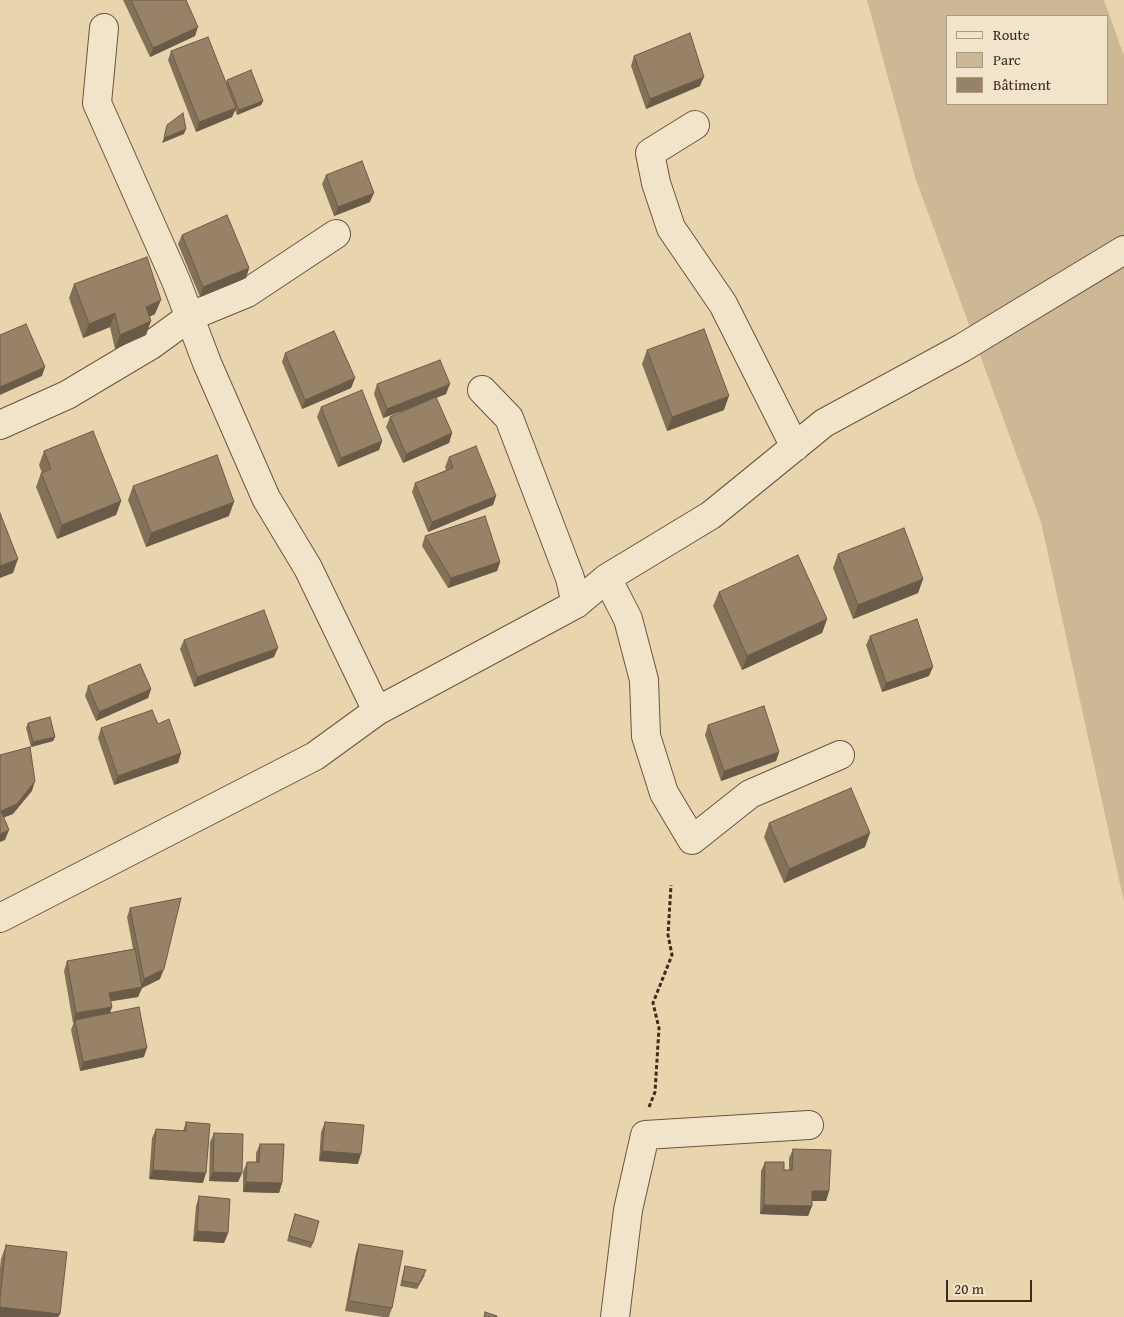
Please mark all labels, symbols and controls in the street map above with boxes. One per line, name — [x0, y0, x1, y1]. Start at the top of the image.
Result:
legend — [946, 15, 1109, 105]
text: Route — [993, 24, 1030, 45]
text: Parc — [993, 49, 1021, 70]
text: Bâtiment — [993, 74, 1051, 95]
scale bar — [949, 1270, 1035, 1302]
text: 20 m — [954, 1278, 984, 1299]

